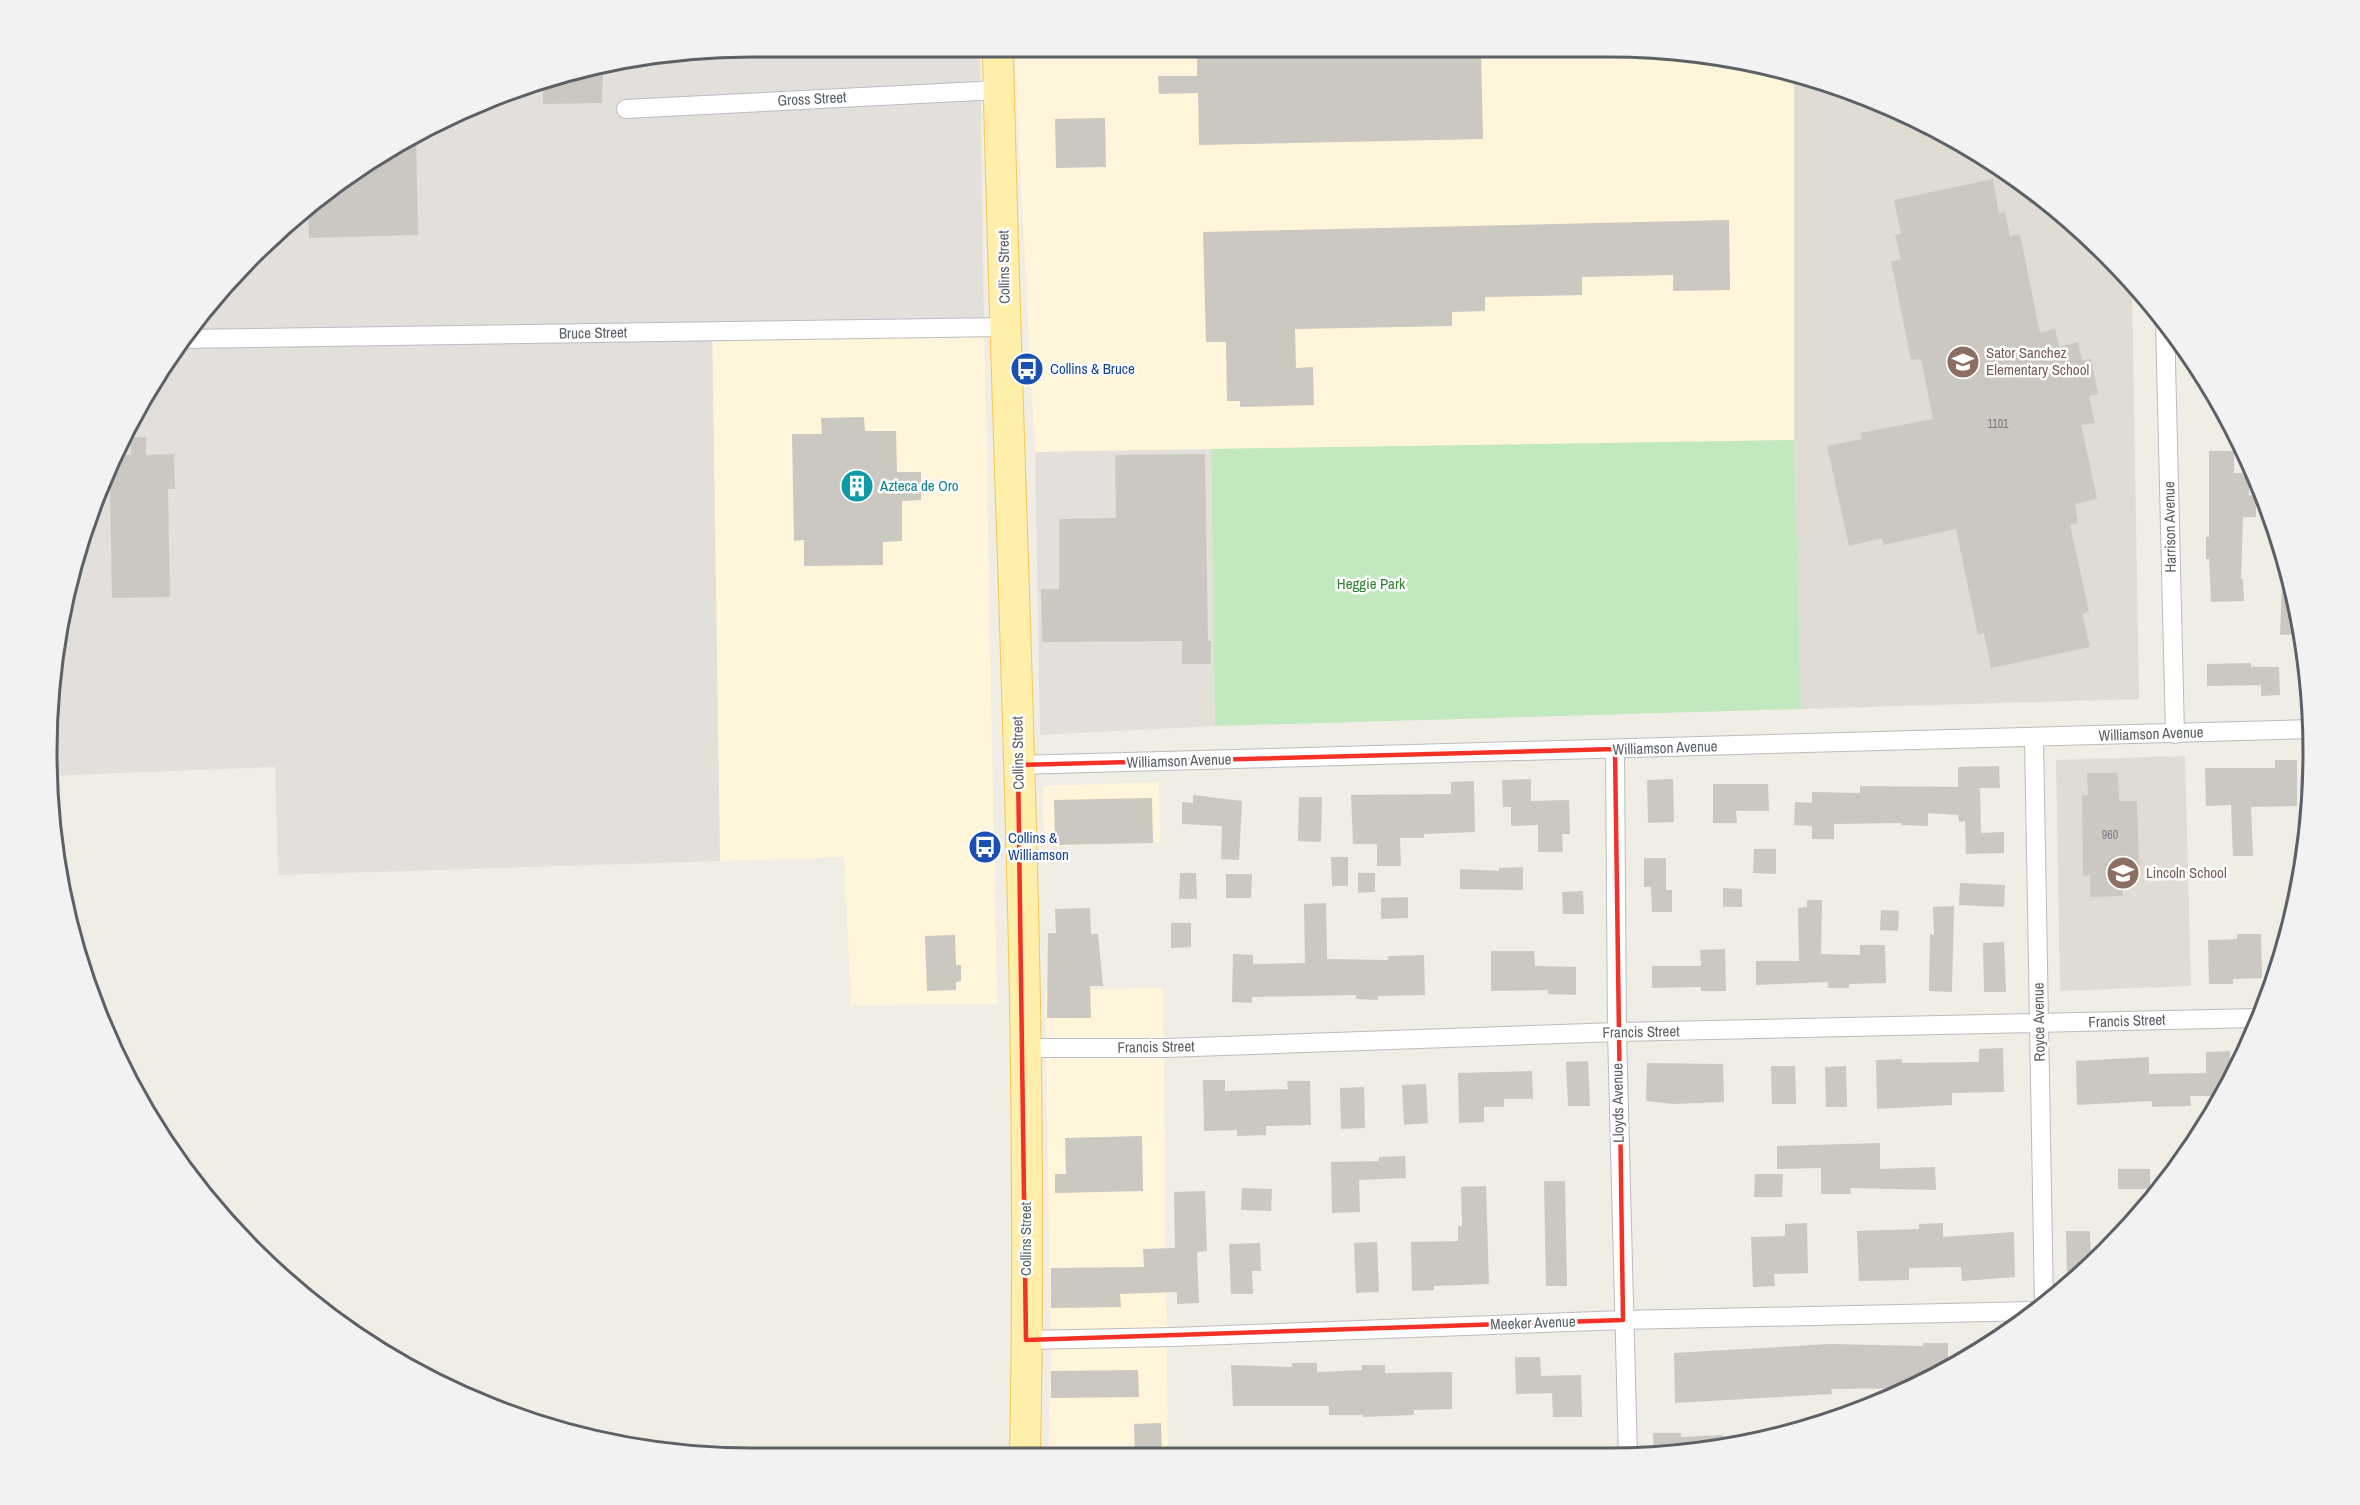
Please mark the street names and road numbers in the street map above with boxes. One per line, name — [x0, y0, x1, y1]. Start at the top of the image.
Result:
street label: Gross Street — [777, 86, 848, 111]
street label: Collins Street — [992, 229, 1015, 304]
street label: Bruce Street — [559, 321, 628, 344]
street label: Harrison Avenue — [2158, 481, 2181, 573]
street label: Collins Street — [1006, 715, 1029, 790]
street label: Williamson Avenue — [2098, 721, 2204, 746]
street label: Williamson Avenue — [1612, 735, 1718, 760]
street label: Williamson Avenue — [1126, 748, 1232, 773]
street label: Royce Avenue — [2027, 982, 2050, 1062]
street label: Francis Street — [2088, 1009, 2167, 1032]
street label: Francis Street — [1602, 1020, 1680, 1043]
street label: Francis Street — [1117, 1035, 1195, 1058]
street label: Lloyds Avenue — [1606, 1063, 1629, 1143]
street label: Collins Street — [1015, 1202, 1036, 1276]
street label: Meeker Avenue — [1490, 1311, 1576, 1334]

